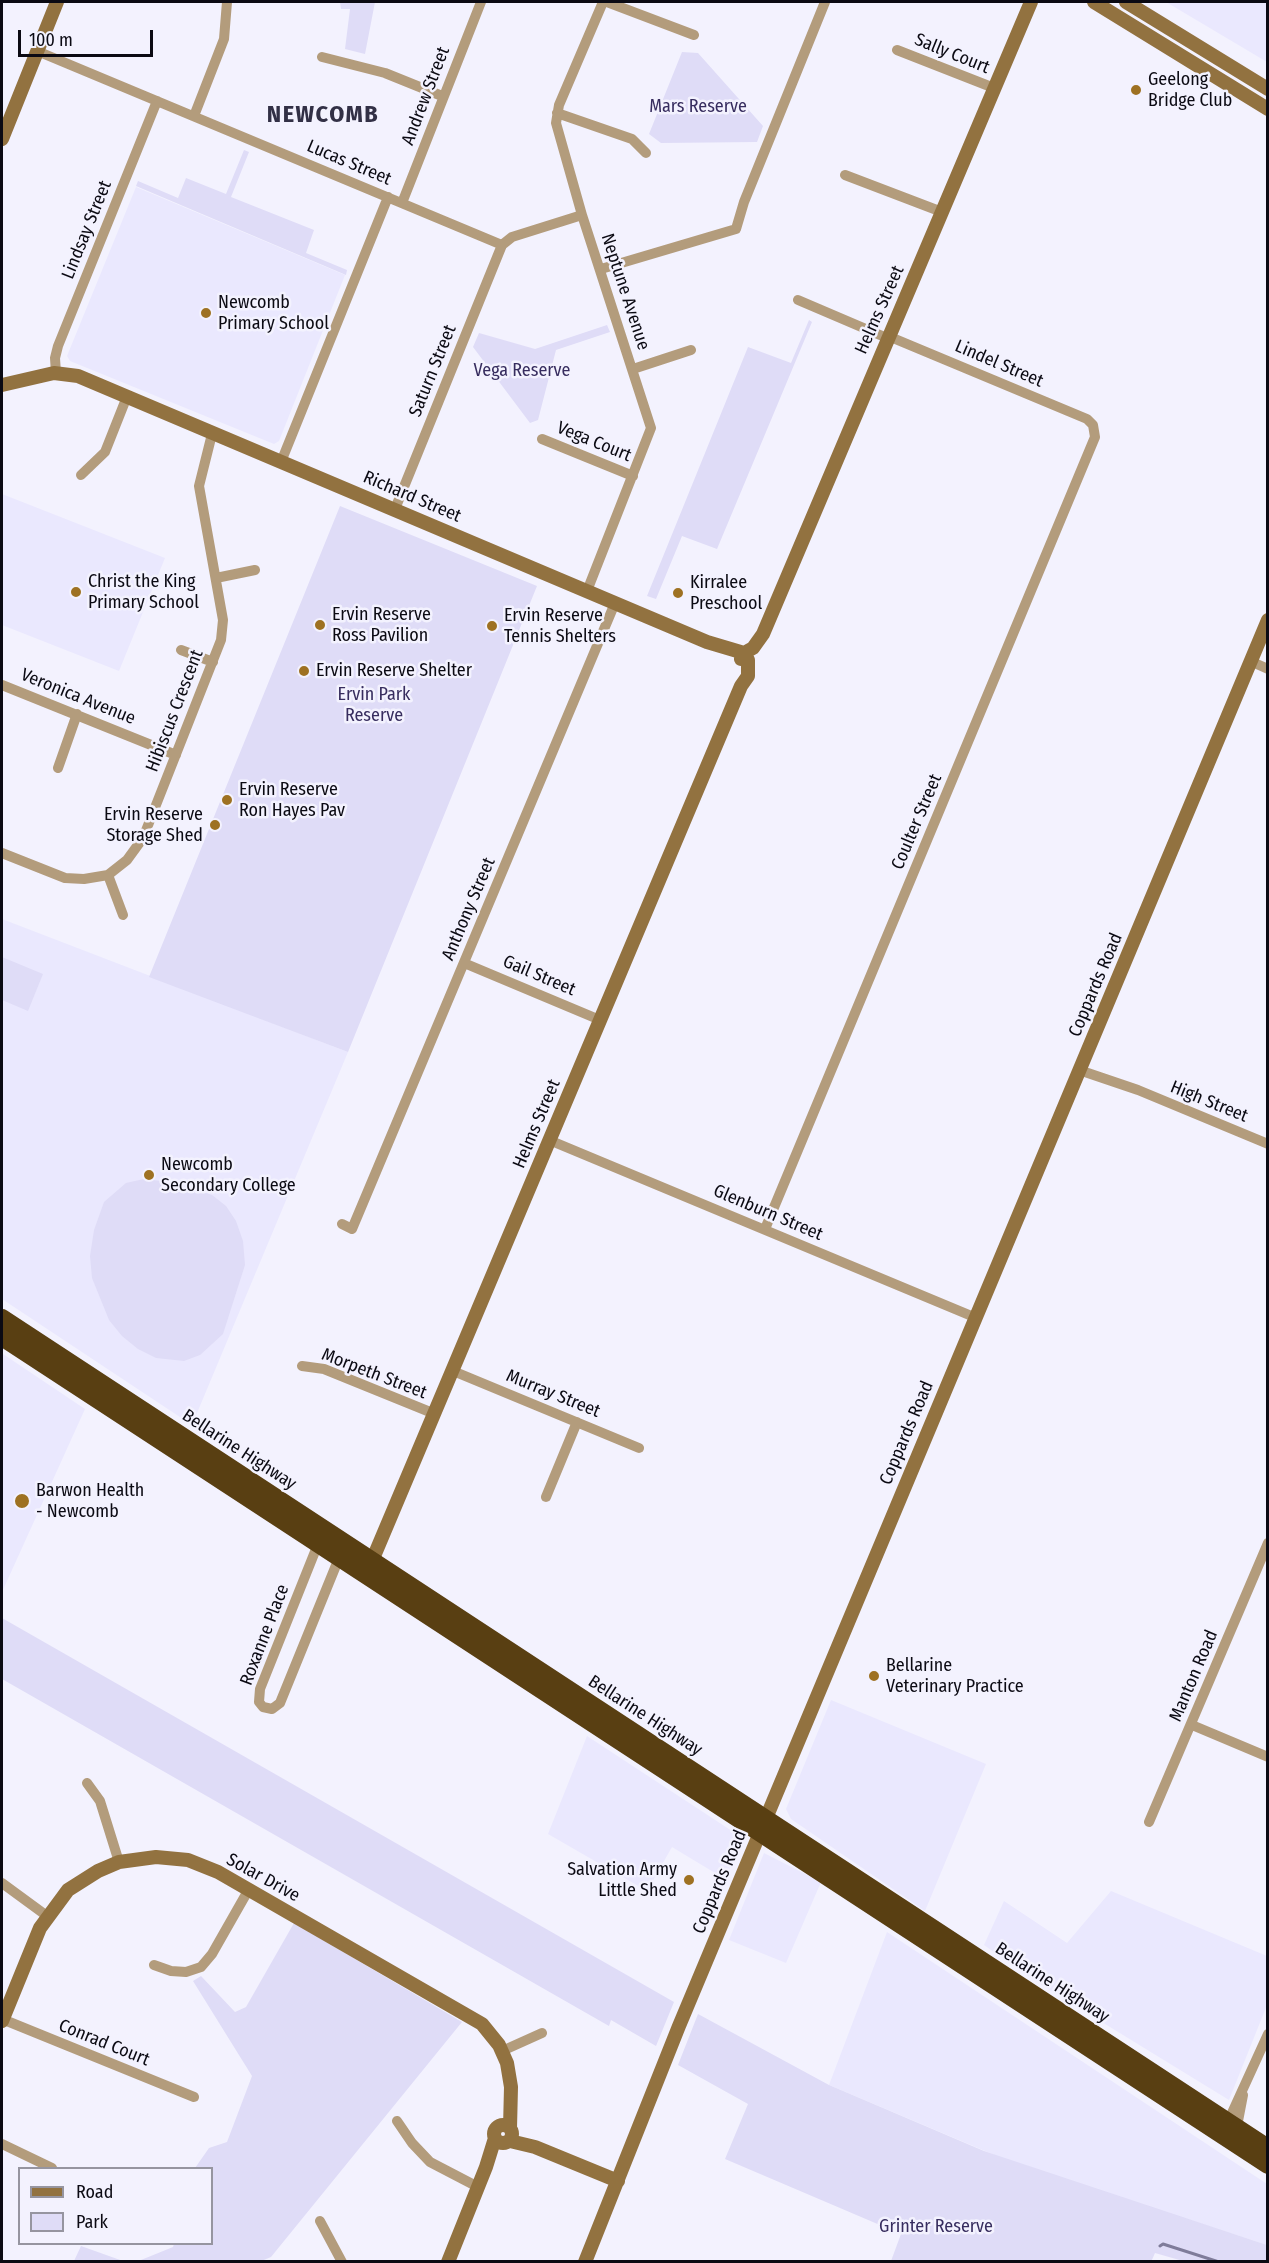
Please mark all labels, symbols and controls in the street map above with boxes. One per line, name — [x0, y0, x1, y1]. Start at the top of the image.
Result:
scale bar — [21, 18, 156, 56]
text: 100 m — [29, 29, 73, 51]
street label: Sally Court — [911, 29, 993, 79]
street label: Andrew Street — [397, 44, 455, 148]
place label: Geelong Bridge Club — [1148, 69, 1232, 112]
marker: Geelong Bridge Club — [1129, 83, 1143, 97]
park label: Mars Reserve — [649, 96, 747, 118]
district label: NEWCOMB — [267, 101, 379, 129]
street label: Lucas Street — [304, 136, 394, 190]
street label: Lindsay Street — [57, 178, 117, 282]
street label: Neptune Avenue — [596, 231, 654, 353]
street label: Helms Street — [851, 262, 909, 358]
place label: Newcomb Primary School — [218, 292, 329, 334]
marker: Newcomb Primary School — [199, 306, 213, 320]
street label: Saturn Street — [405, 322, 461, 420]
street label: Lindel Street — [952, 336, 1046, 392]
park label: Vega Reserve — [474, 360, 570, 382]
street label: Vega Court — [554, 417, 634, 467]
street label: Richard Street — [360, 467, 464, 527]
place label: Christ the King Primary School — [88, 571, 199, 614]
place label: Kirralee Preschool — [690, 572, 762, 614]
marker: Christ the King Primary School — [69, 585, 83, 599]
marker: Kirralee Preschool — [671, 586, 685, 600]
place label: Ervin Reserve Ross Pavilion — [332, 604, 431, 646]
place label: Ervin Reserve Tennis Shelters — [504, 605, 616, 648]
marker: Ervin Reserve Ross Pavilion — [313, 618, 327, 632]
marker: Ervin Reserve Tennis Shelters — [485, 619, 499, 633]
street label: Hibiscus Crescent — [142, 647, 208, 775]
place label: Ervin Reserve Shelter — [316, 660, 472, 682]
street label: Veronica Avenue — [18, 664, 138, 730]
marker: Ervin Reserve Shelter — [297, 664, 311, 678]
park label: Ervin Park Reserve — [338, 684, 410, 726]
street label: Coulter Street — [887, 771, 947, 873]
place label: Ervin Reserve Ron Hayes Pav — [239, 779, 345, 822]
marker: Ervin Reserve Ron Hayes Pav — [220, 793, 234, 807]
place label: Ervin Reserve Storage Shed — [104, 804, 203, 846]
marker: Ervin Reserve Storage Shed — [208, 818, 222, 832]
street label: Anthony Street — [438, 854, 500, 964]
street label: Coppards Road — [1064, 930, 1128, 1040]
street label: Gail Street — [499, 951, 579, 1001]
street label: Helms Street — [509, 1076, 565, 1172]
street label: High Street — [1167, 1077, 1251, 1127]
place label: Newcomb Secondary College — [161, 1154, 296, 1196]
marker: Newcomb Secondary College — [142, 1168, 156, 1182]
street label: Glenburn Street — [710, 1180, 826, 1246]
street label: Morpeth Street — [318, 1344, 430, 1404]
street label: Murray Street — [503, 1365, 603, 1423]
street label: Coppards Road — [875, 1378, 939, 1488]
street label: Bellarine Highway — [178, 1405, 300, 1495]
place label: Barwon Health - Newcomb — [36, 1480, 144, 1522]
marker: Barwon Health - Newcomb — [13, 1492, 31, 1510]
street label: Roxanne Place — [236, 1581, 294, 1689]
street label: Manton Road — [1165, 1627, 1223, 1725]
place label: Bellarine Veterinary Practice — [886, 1655, 1024, 1698]
marker: Bellarine Veterinary Practice — [867, 1669, 881, 1683]
street label: Bellarine Highway — [584, 1671, 706, 1761]
street label: Coppards Road — [688, 1827, 752, 1937]
street label: Solar Drive — [223, 1849, 303, 1907]
place label: Salvation Army Little Shed — [567, 1859, 677, 1902]
marker: Salvation Army Little Shed — [682, 1873, 696, 1887]
street label: Bellarine Highway — [991, 1938, 1113, 2028]
street label: Conrad Court — [55, 2015, 153, 2071]
legend — [18, 2167, 213, 2245]
text: Road — [76, 2181, 113, 2203]
text: Park — [76, 2211, 108, 2233]
park label: Grinter Reserve — [879, 2216, 993, 2238]

